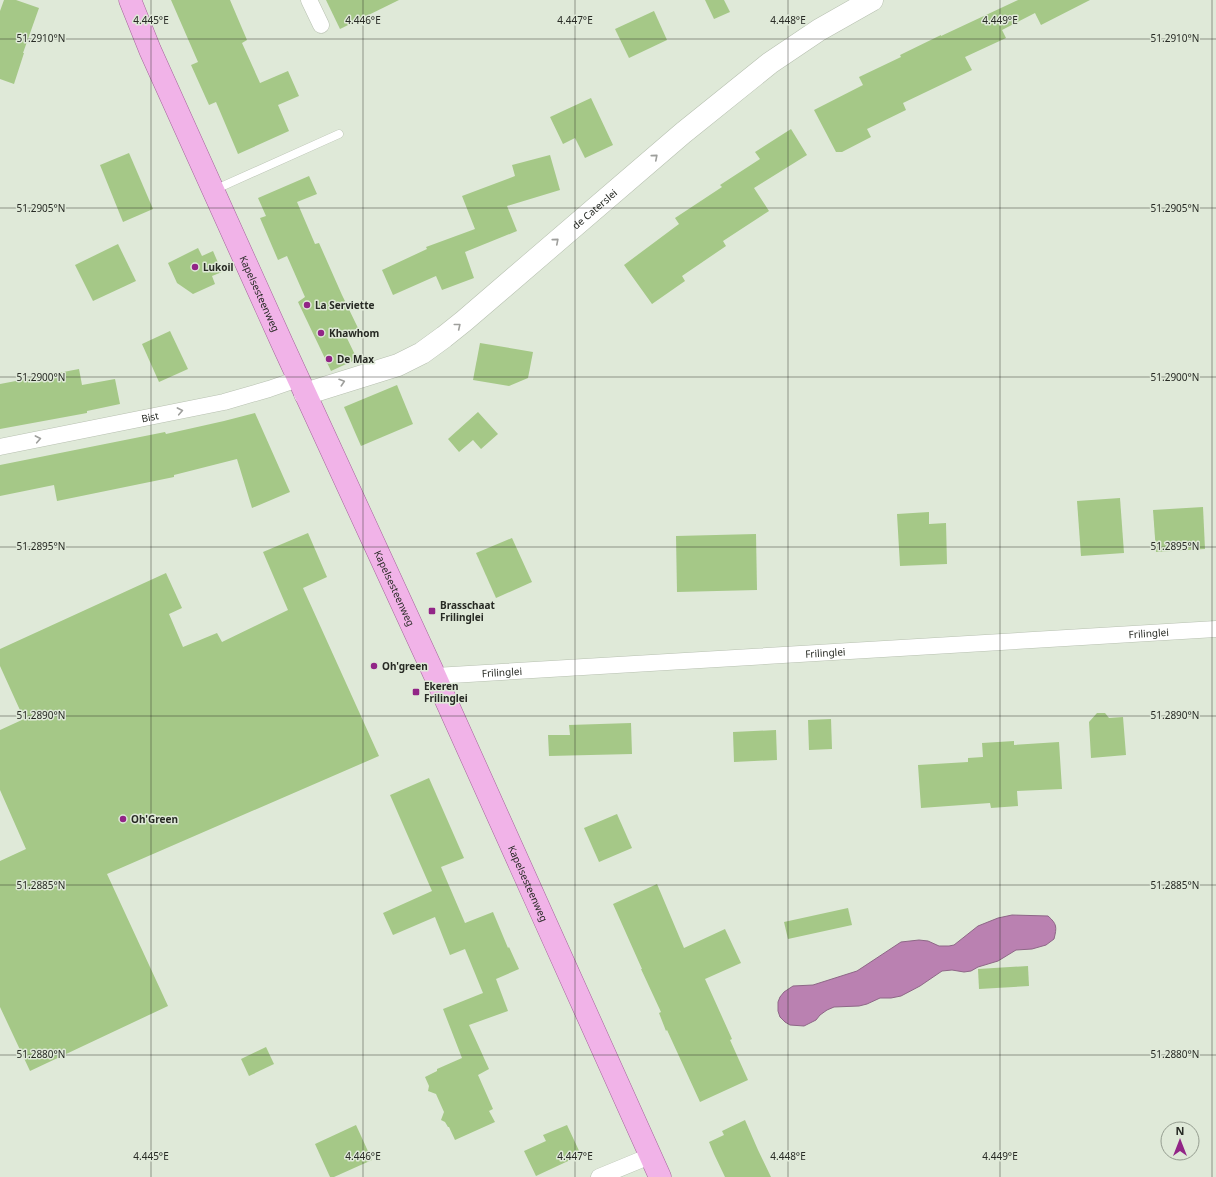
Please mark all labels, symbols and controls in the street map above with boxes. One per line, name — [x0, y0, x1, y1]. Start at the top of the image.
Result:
text: 4.445°E — [133, 13, 169, 27]
text: 4.446°E — [345, 13, 381, 27]
text: 4.447°E — [557, 13, 593, 27]
text: 4.448°E — [770, 13, 806, 27]
text: 4.449°E — [982, 13, 1018, 27]
text: 51.2910°N — [17, 31, 65, 45]
text: 51.2910°N — [1151, 31, 1199, 45]
one-way arrow — [650, 154, 658, 161]
street label: de Caterslei — [569, 186, 620, 232]
text: 51.2905°N — [17, 201, 65, 215]
text: 51.2905°N — [1151, 201, 1199, 215]
one-way arrow — [552, 239, 559, 246]
street label: Kapelsesteenweg — [236, 253, 283, 334]
place label: Lukoil — [203, 260, 234, 274]
marker: Lukoil — [190, 262, 200, 272]
place label: La Serviette — [315, 298, 374, 312]
marker: La Serviette — [302, 300, 312, 310]
one-way arrow — [453, 324, 460, 331]
place label: Khawhom — [329, 326, 379, 340]
marker: Khawhom — [316, 328, 326, 338]
place label: De Max — [337, 352, 374, 366]
marker: De Max — [324, 354, 334, 364]
text: 51.2900°N — [17, 370, 65, 384]
text: 51.2900°N — [1151, 370, 1199, 384]
one-way arrow — [339, 379, 346, 387]
street label: Bist — [140, 408, 160, 425]
one-way arrow — [176, 408, 183, 416]
one-way arrow — [35, 435, 41, 444]
text: 51.2895°N — [17, 539, 65, 553]
text: 51.2895°N — [1151, 539, 1199, 553]
street label: Kapelsesteenweg — [371, 548, 418, 628]
place label: Brasschaat Frilinglei — [440, 598, 496, 624]
marker: Brasschaat Frilinglei — [427, 606, 437, 616]
street label: Frilinglei — [1128, 625, 1169, 641]
street label: Frilinglei — [805, 644, 846, 661]
place label: Oh'green — [382, 659, 428, 673]
marker: Oh'green — [369, 661, 379, 671]
street label: Frilinglei — [481, 664, 522, 680]
place label: Ekeren Frilinglei — [424, 679, 468, 705]
marker: Ekeren Frilinglei — [411, 687, 421, 697]
text: 51.2890°N — [17, 708, 65, 722]
text: 51.2890°N — [1151, 708, 1199, 722]
place label: Oh'Green — [131, 812, 178, 826]
marker: Oh'Green — [118, 814, 128, 824]
street label: Kapelsesteenweg — [505, 843, 551, 924]
text: 51.2885°N — [17, 878, 65, 892]
text: 51.2885°N — [1151, 878, 1199, 892]
text: 51.2880°N — [17, 1047, 65, 1061]
text: 51.2880°N — [1151, 1047, 1199, 1061]
north arrow — [1160, 1121, 1200, 1161]
text: N — [1176, 1123, 1184, 1138]
text: 4.445°E — [133, 1149, 169, 1163]
text: 4.446°E — [345, 1149, 381, 1163]
text: 4.447°E — [557, 1149, 593, 1163]
text: 4.448°E — [770, 1149, 806, 1163]
text: 4.449°E — [982, 1149, 1018, 1163]

